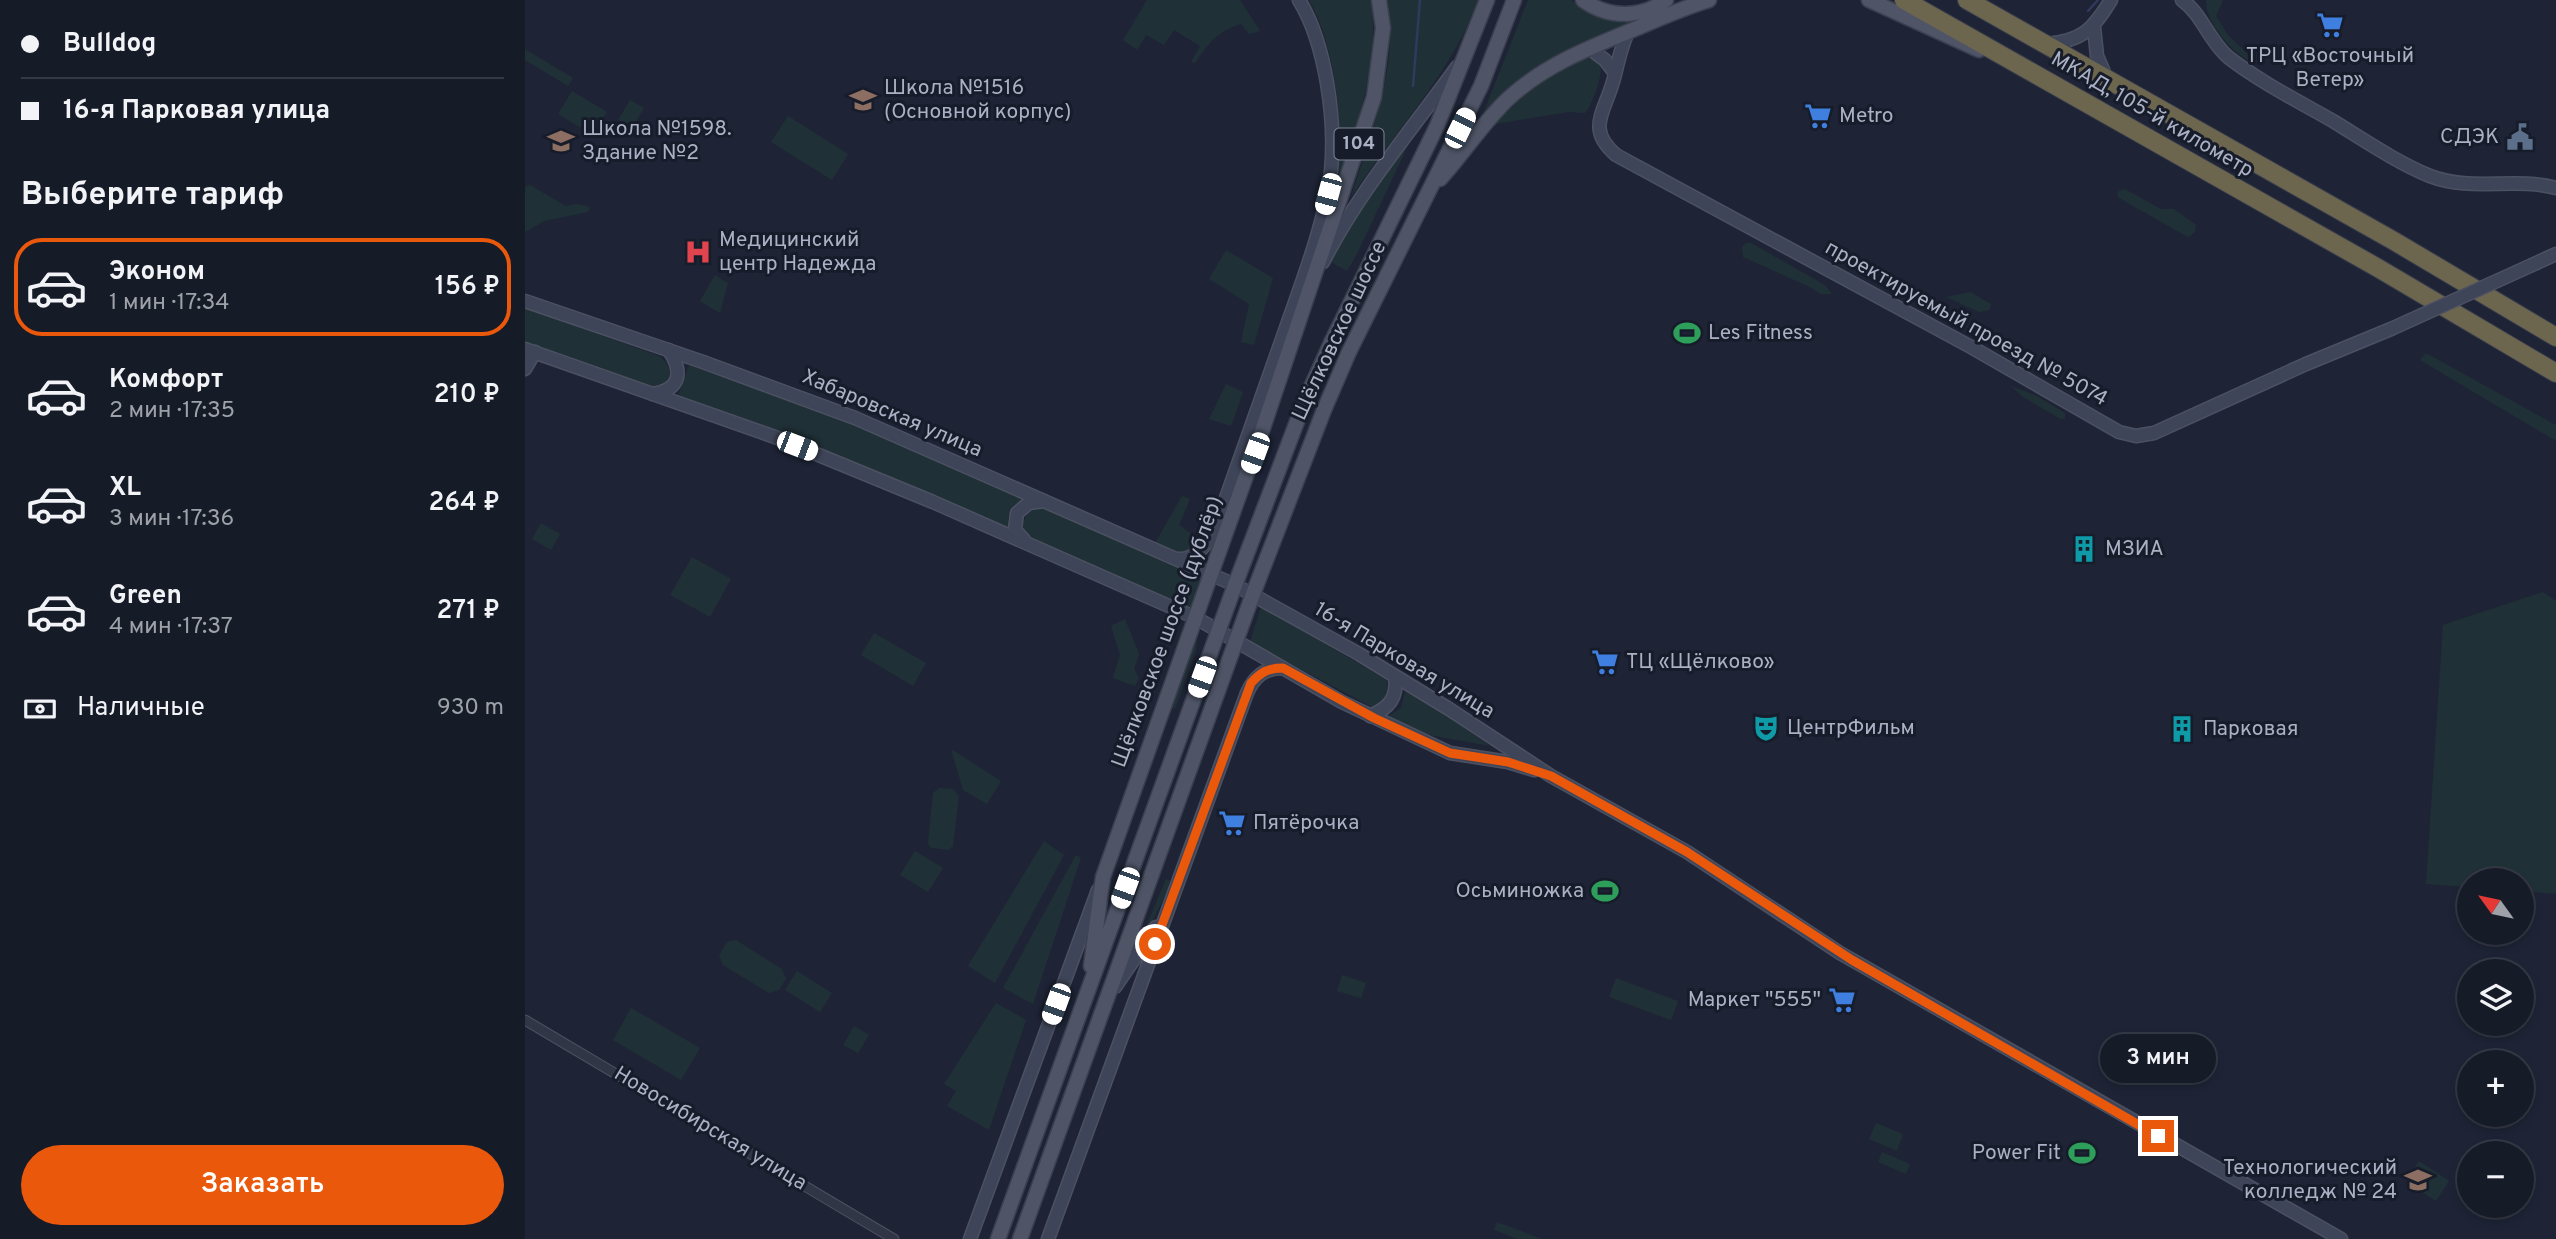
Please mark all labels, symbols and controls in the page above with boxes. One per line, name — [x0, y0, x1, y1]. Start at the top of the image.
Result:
supermarket icon: ТРЦ «Восточный Ветер» — [2315, 10, 2345, 40]
text: Bulldog — [63, 28, 156, 61]
place label: ТРЦ «Восточный Ветер» — [2246, 43, 2414, 94]
street label: МКАД, 105-й километр — [2046, 46, 2258, 184]
place label: Школа №1516 (Основной корпус) — [884, 75, 1071, 126]
school or university icon: Школа №1516 (Основной корпус) — [848, 85, 878, 115]
text: 16-я Парковая улица — [63, 95, 330, 128]
supermarket icon: Metro — [1803, 101, 1833, 131]
place label: Metro — [1839, 103, 1893, 130]
car — [1442, 105, 1479, 151]
place label: Школа №1598. Здание №2 — [582, 116, 732, 167]
public building icon: СДЭК — [2505, 122, 2535, 152]
place label: СДЭК — [2440, 124, 2499, 151]
school or university icon: Школа №1598. Здание №2 — [546, 126, 576, 156]
road number: 104 — [1335, 128, 1383, 160]
car — [1313, 171, 1344, 217]
text: Выберите тариф — [21, 176, 284, 216]
place label: Медицинский центр Надежда — [719, 227, 876, 278]
street label: проектируемый проезд № 5074 — [1820, 235, 2112, 413]
hospital icon: Медицинский центр Надежда — [683, 237, 713, 267]
street label: Щёлковское шоссе — [1287, 237, 1393, 425]
icon: car — [25, 256, 88, 319]
text: Эконом — [109, 256, 205, 289]
text: 156 ₽ — [435, 271, 500, 304]
text: 1 мин · 17:34 — [109, 289, 230, 318]
sports icon: Les Fitness — [1672, 318, 1702, 348]
place label: Les Fitness — [1708, 320, 1813, 347]
icon: car — [25, 364, 88, 427]
text: Комфорт — [109, 364, 223, 397]
street label: Хабаровская улица — [798, 364, 986, 464]
text: 210 ₽ — [434, 379, 500, 412]
text: 2 мин · 17:35 — [109, 397, 235, 426]
car — [774, 429, 821, 463]
car — [1238, 430, 1273, 476]
icon: car — [25, 472, 88, 535]
text: XL — [109, 472, 141, 505]
text: 264 ₽ — [428, 487, 500, 520]
street label: Щёлковское шоссе (дублёр) — [1106, 492, 1230, 772]
text: 3 мин · 17:36 — [109, 505, 234, 534]
building icon: МЗИА — [2069, 534, 2099, 564]
place label: МЗИА — [2105, 536, 2164, 563]
icon: car — [25, 580, 88, 643]
text: Green — [109, 580, 182, 613]
text: 271 ₽ — [437, 595, 500, 628]
street label: 16-я Парковая улица — [1309, 596, 1499, 726]
text: 4 мин · 17:37 — [109, 613, 233, 642]
supermarket icon: ТЦ «Щёлково» — [1590, 647, 1620, 677]
place label: ТЦ «Щёлково» — [1626, 649, 1775, 676]
car — [1185, 654, 1220, 700]
icon: cash — [21, 690, 59, 728]
text: Наличные — [77, 692, 205, 725]
text: 930 m — [437, 694, 504, 723]
theatre icon: ЦентрФильм — [1751, 713, 1781, 743]
building icon: Парковая — [2167, 714, 2197, 744]
place label: ЦентрФильм — [1787, 715, 1915, 742]
place label: Парковая — [2203, 716, 2298, 743]
supermarket icon: Пятёрочка — [1217, 808, 1247, 838]
place label: Пятёрочка — [1253, 810, 1359, 837]
car — [1108, 865, 1143, 911]
north arrow — [2457, 868, 2534, 945]
map controls — [2457, 868, 2534, 1218]
sports icon: Осьминожка — [1590, 876, 1620, 906]
place label: Осьминожка — [1456, 878, 1584, 905]
route start — [1139, 928, 1171, 960]
button: layers — [2457, 959, 2534, 1036]
car — [1039, 981, 1074, 1027]
supermarket icon: Маркет "555" — [1827, 985, 1857, 1015]
place label: Маркет "555" — [1688, 987, 1821, 1014]
callout: 3 мин — [2100, 1034, 2216, 1084]
text: 3 мин — [2126, 1044, 2190, 1073]
button: + — [2457, 1050, 2534, 1127]
street label: Новосибирская улица — [609, 1061, 811, 1197]
route end — [2142, 1120, 2174, 1152]
sports icon: Power Fit — [2067, 1138, 2097, 1168]
place label: Power Fit — [1972, 1140, 2061, 1167]
button: − — [2457, 1141, 2534, 1218]
button: Заказать — [21, 1145, 504, 1225]
place label: Технологический колледж № 24 — [2223, 1155, 2397, 1206]
school or university icon: Технологический колледж № 24 — [2403, 1165, 2433, 1195]

